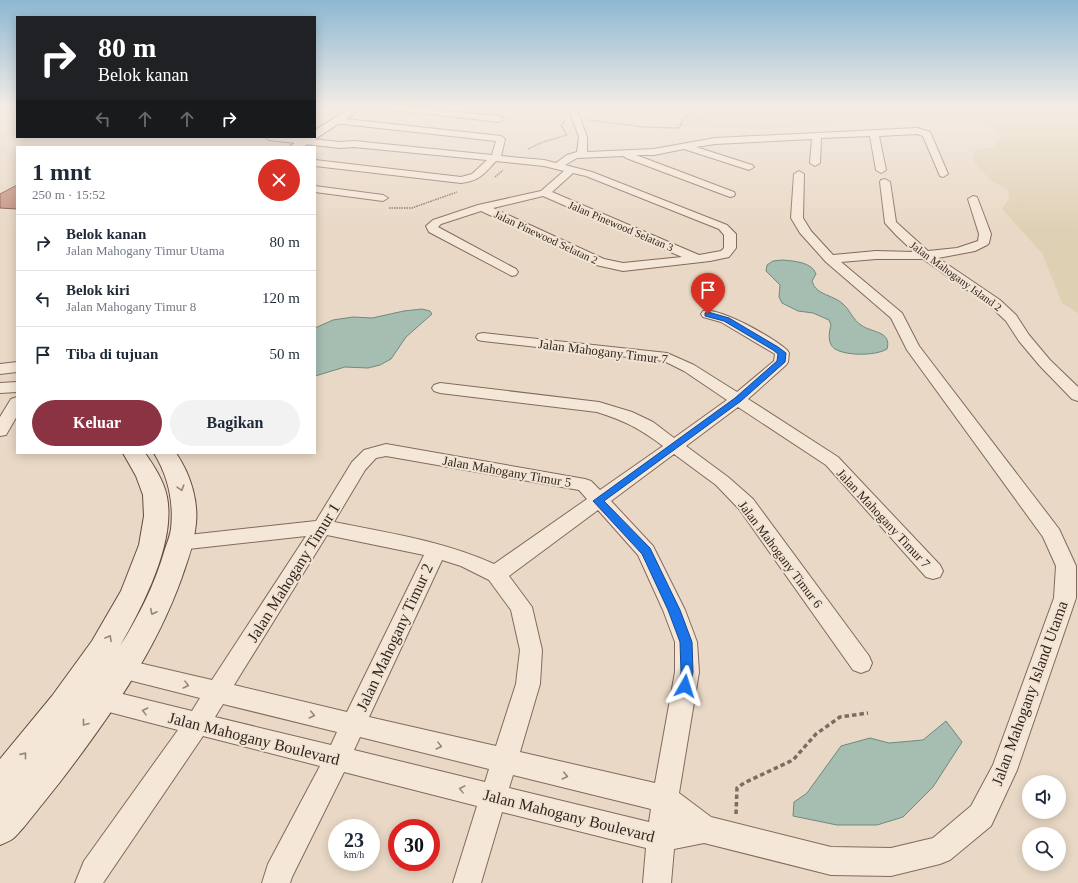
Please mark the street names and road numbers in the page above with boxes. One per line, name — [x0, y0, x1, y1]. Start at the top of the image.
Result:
street label: Jalan Pinewood Selatan 3 — [567, 198, 676, 254]
street label: Jalan Pinewood Selatan 2 — [492, 208, 600, 266]
street label: Jalan Mahogany Island 2 — [908, 239, 1004, 313]
street label: Jalan Mahogany Timur 7 — [537, 336, 669, 367]
street label: Jalan Mahogany Timur 5 — [441, 453, 572, 490]
street label: Jalan Mahogany Timur 7 — [834, 466, 934, 571]
street label: Jalan Mahogany Timur 6 — [735, 498, 826, 611]
street label: Jalan Mahogany Timur 1 — [244, 500, 344, 645]
street label: Jalan Mahogany Timur 2 — [353, 561, 437, 714]
street label: Jalan Mahogany Island Utama — [988, 599, 1072, 788]
street label: Jalan Mahogany Boulevard — [166, 709, 341, 769]
street label: Jalan Mahogany Boulevard — [481, 786, 656, 846]

